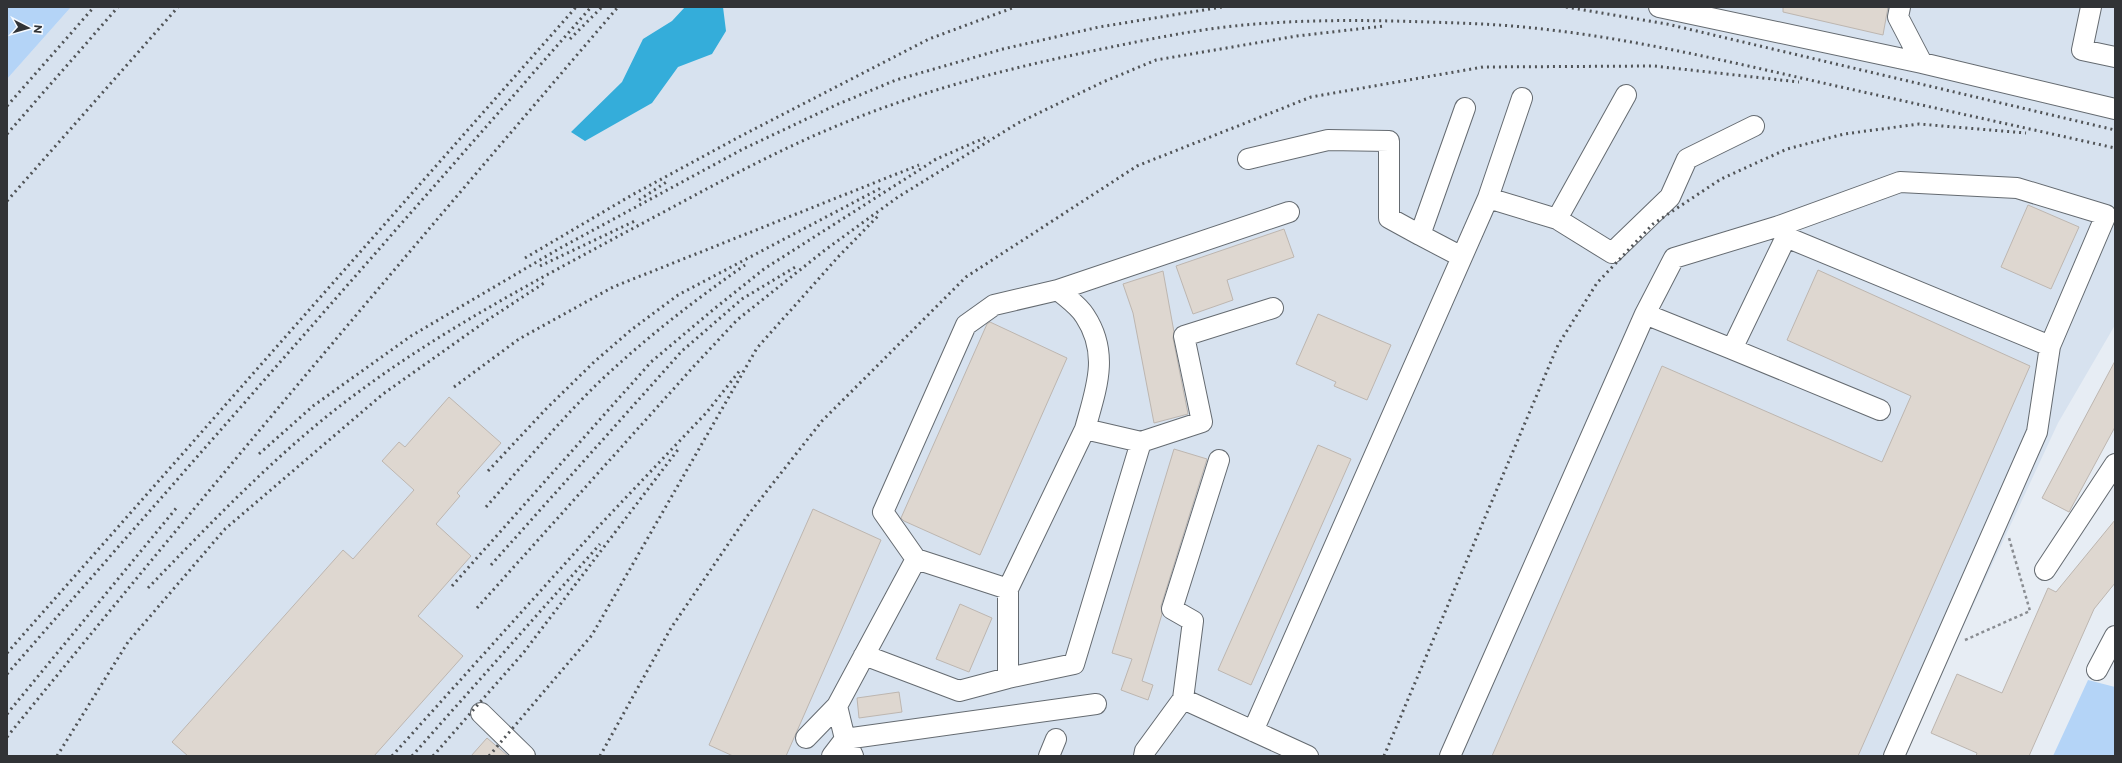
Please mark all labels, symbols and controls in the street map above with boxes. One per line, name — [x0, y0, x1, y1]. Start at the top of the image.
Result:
north arrow — [8, 8, 48, 48]
text: N — [31, 24, 45, 34]

